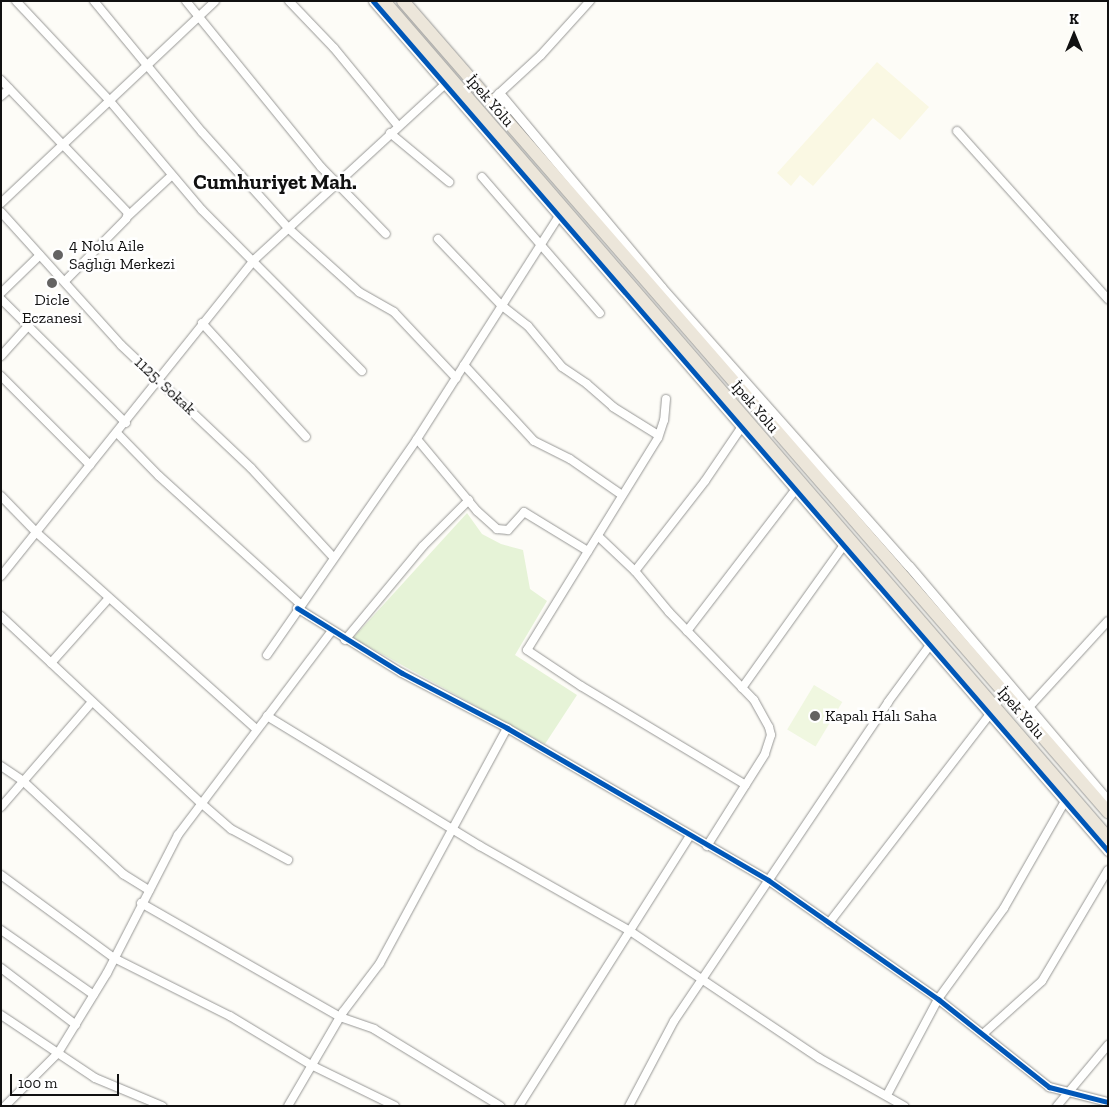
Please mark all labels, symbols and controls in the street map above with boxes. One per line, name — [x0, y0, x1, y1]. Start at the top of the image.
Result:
north arrow — [1049, 10, 1099, 60]
text: K — [1069, 11, 1079, 28]
street label: İpek Yolu — [462, 71, 518, 131]
district label: Cumhuriyet Mah. — [193, 169, 357, 195]
place label: 4 Nolu Aile Sağlığı Merkezi — [69, 236, 175, 274]
marker: 4 Nolu Aile Sağlığı Merkezi — [51, 248, 65, 262]
marker: Dicle Eczanesi — [46, 277, 58, 289]
place label: Dicle Eczanesi — [22, 290, 82, 328]
street label: 1125. Sokak — [130, 353, 200, 419]
street label: İpek Yolu — [727, 377, 783, 437]
street label: İpek Yolu — [993, 683, 1049, 743]
place label: Kapalı Halı Saha — [825, 706, 937, 726]
marker: Kapalı Halı Saha — [809, 710, 821, 722]
scale bar — [12, 1064, 121, 1096]
text: 100 m — [18, 1074, 57, 1092]

